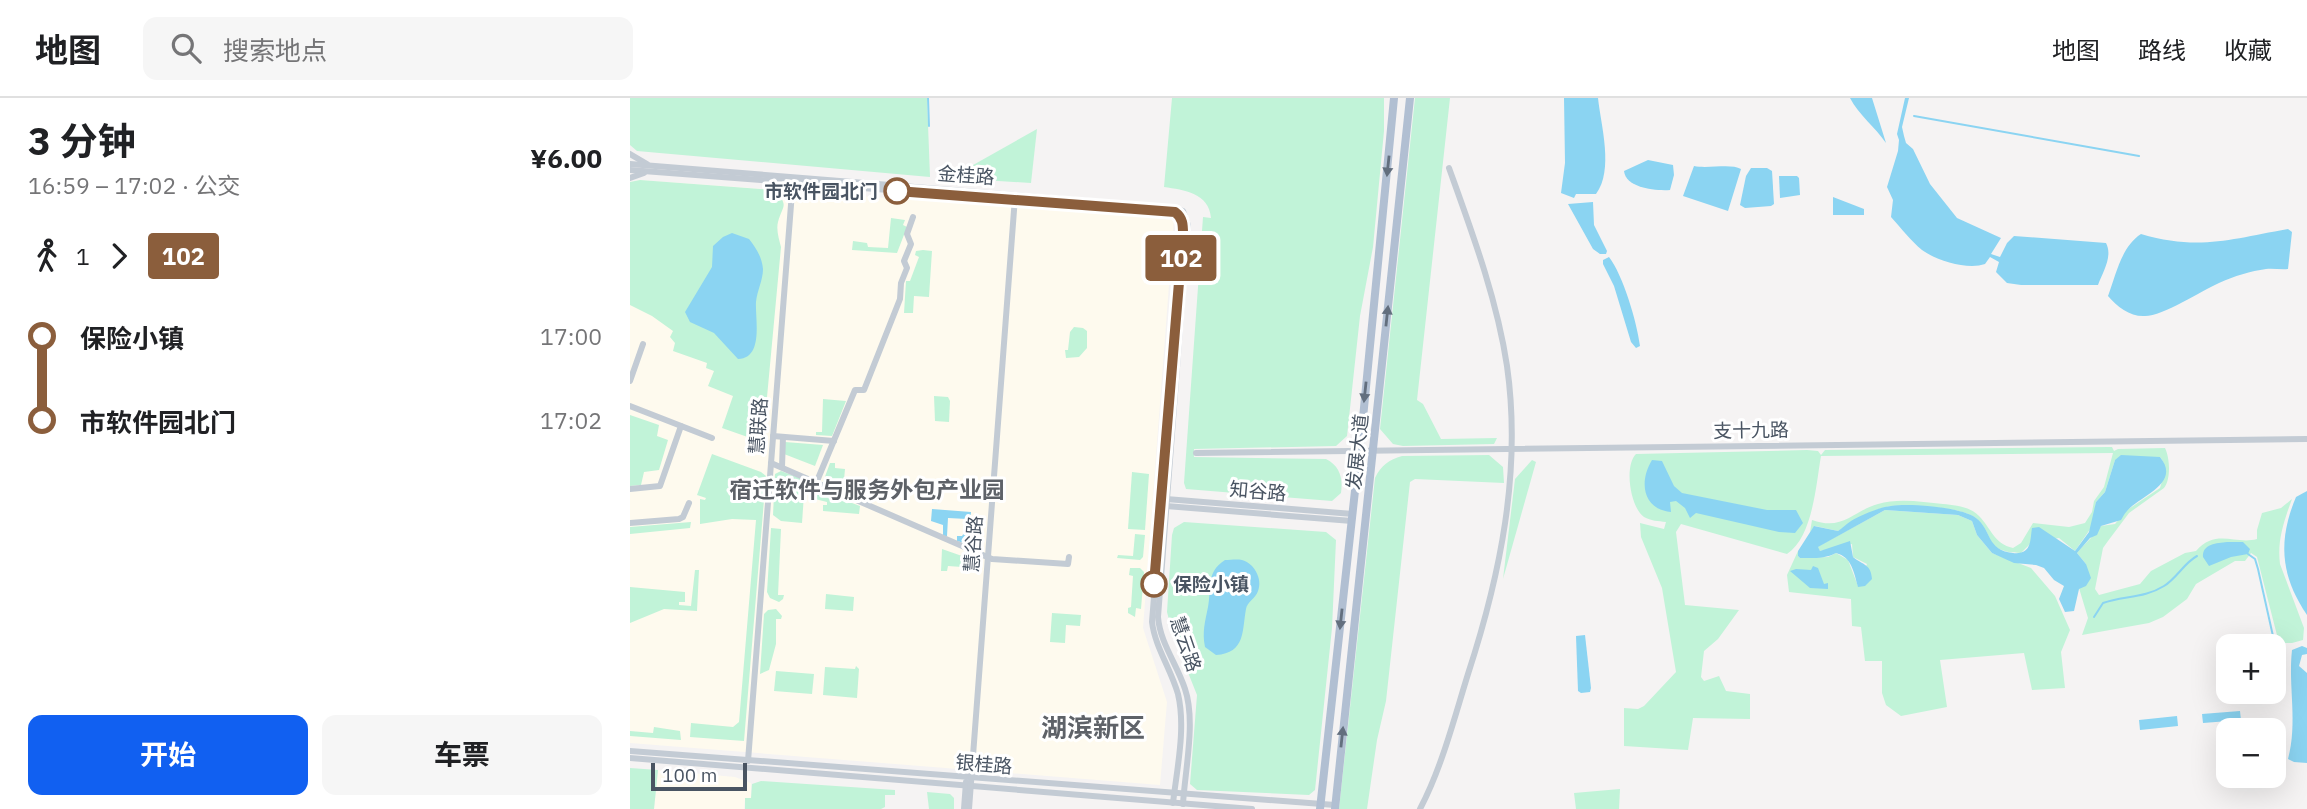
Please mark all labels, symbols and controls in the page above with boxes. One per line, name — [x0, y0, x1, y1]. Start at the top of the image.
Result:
search box — [143, 17, 633, 80]
text: 地图 — [35, 28, 101, 71]
icon: search — [167, 29, 205, 67]
text: 搜索地点 — [223, 33, 327, 67]
text: 地图 — [2052, 34, 2100, 66]
text: 路线 — [2138, 34, 2186, 66]
text: 收藏 — [2224, 34, 2272, 66]
text: 3 分钟 — [28, 116, 136, 165]
text: ¥6.00 — [530, 141, 602, 175]
one-way arrow — [1382, 155, 1393, 177]
street label: 金桂路 — [937, 161, 995, 189]
text: 16:59 – 17:02 · 公交 — [28, 170, 241, 200]
marker: 市软件园北门 — [884, 178, 910, 204]
place label: 市软件园北门 — [764, 179, 878, 203]
line badge: 102 — [1141, 235, 1221, 281]
icon: walk — [28, 237, 66, 275]
icon: forward — [100, 237, 138, 275]
text: 102 — [162, 240, 205, 272]
text: 1 — [76, 241, 90, 271]
text: 102 — [1159, 242, 1203, 274]
one-way arrow — [1381, 305, 1392, 327]
text: 保险小镇 — [80, 321, 184, 355]
text: 17:00 — [540, 321, 602, 351]
one-way arrow — [1360, 382, 1371, 404]
street label: 慧联路 — [744, 397, 772, 455]
text: 市软件园北门 — [80, 405, 236, 439]
text: 17:02 — [540, 405, 602, 435]
street label: 发展大道 — [1341, 413, 1373, 491]
street label: 支十九路 — [1713, 417, 1789, 443]
district label: 宿迁软件与服务外包产业园 — [729, 474, 1005, 504]
street label: 知谷路 — [1229, 477, 1287, 505]
street label: 慧谷路 — [959, 515, 987, 573]
marker: 保险小镇 — [1141, 571, 1167, 597]
place label: 保险小镇 — [1173, 572, 1249, 596]
one-way arrow — [1336, 608, 1347, 630]
street label: 慧云路 — [1165, 613, 1207, 675]
map controls — [2216, 634, 2286, 788]
button: + — [2216, 634, 2286, 704]
district label: 湖滨新区 — [1041, 710, 1145, 744]
button: 开始 — [28, 715, 308, 795]
button: 车票 — [322, 715, 602, 795]
button: − — [2216, 718, 2286, 788]
one-way arrow — [1337, 726, 1348, 748]
street label: 银桂路 — [955, 750, 1013, 778]
scale bar — [651, 760, 747, 792]
text: 100 m — [662, 763, 717, 787]

